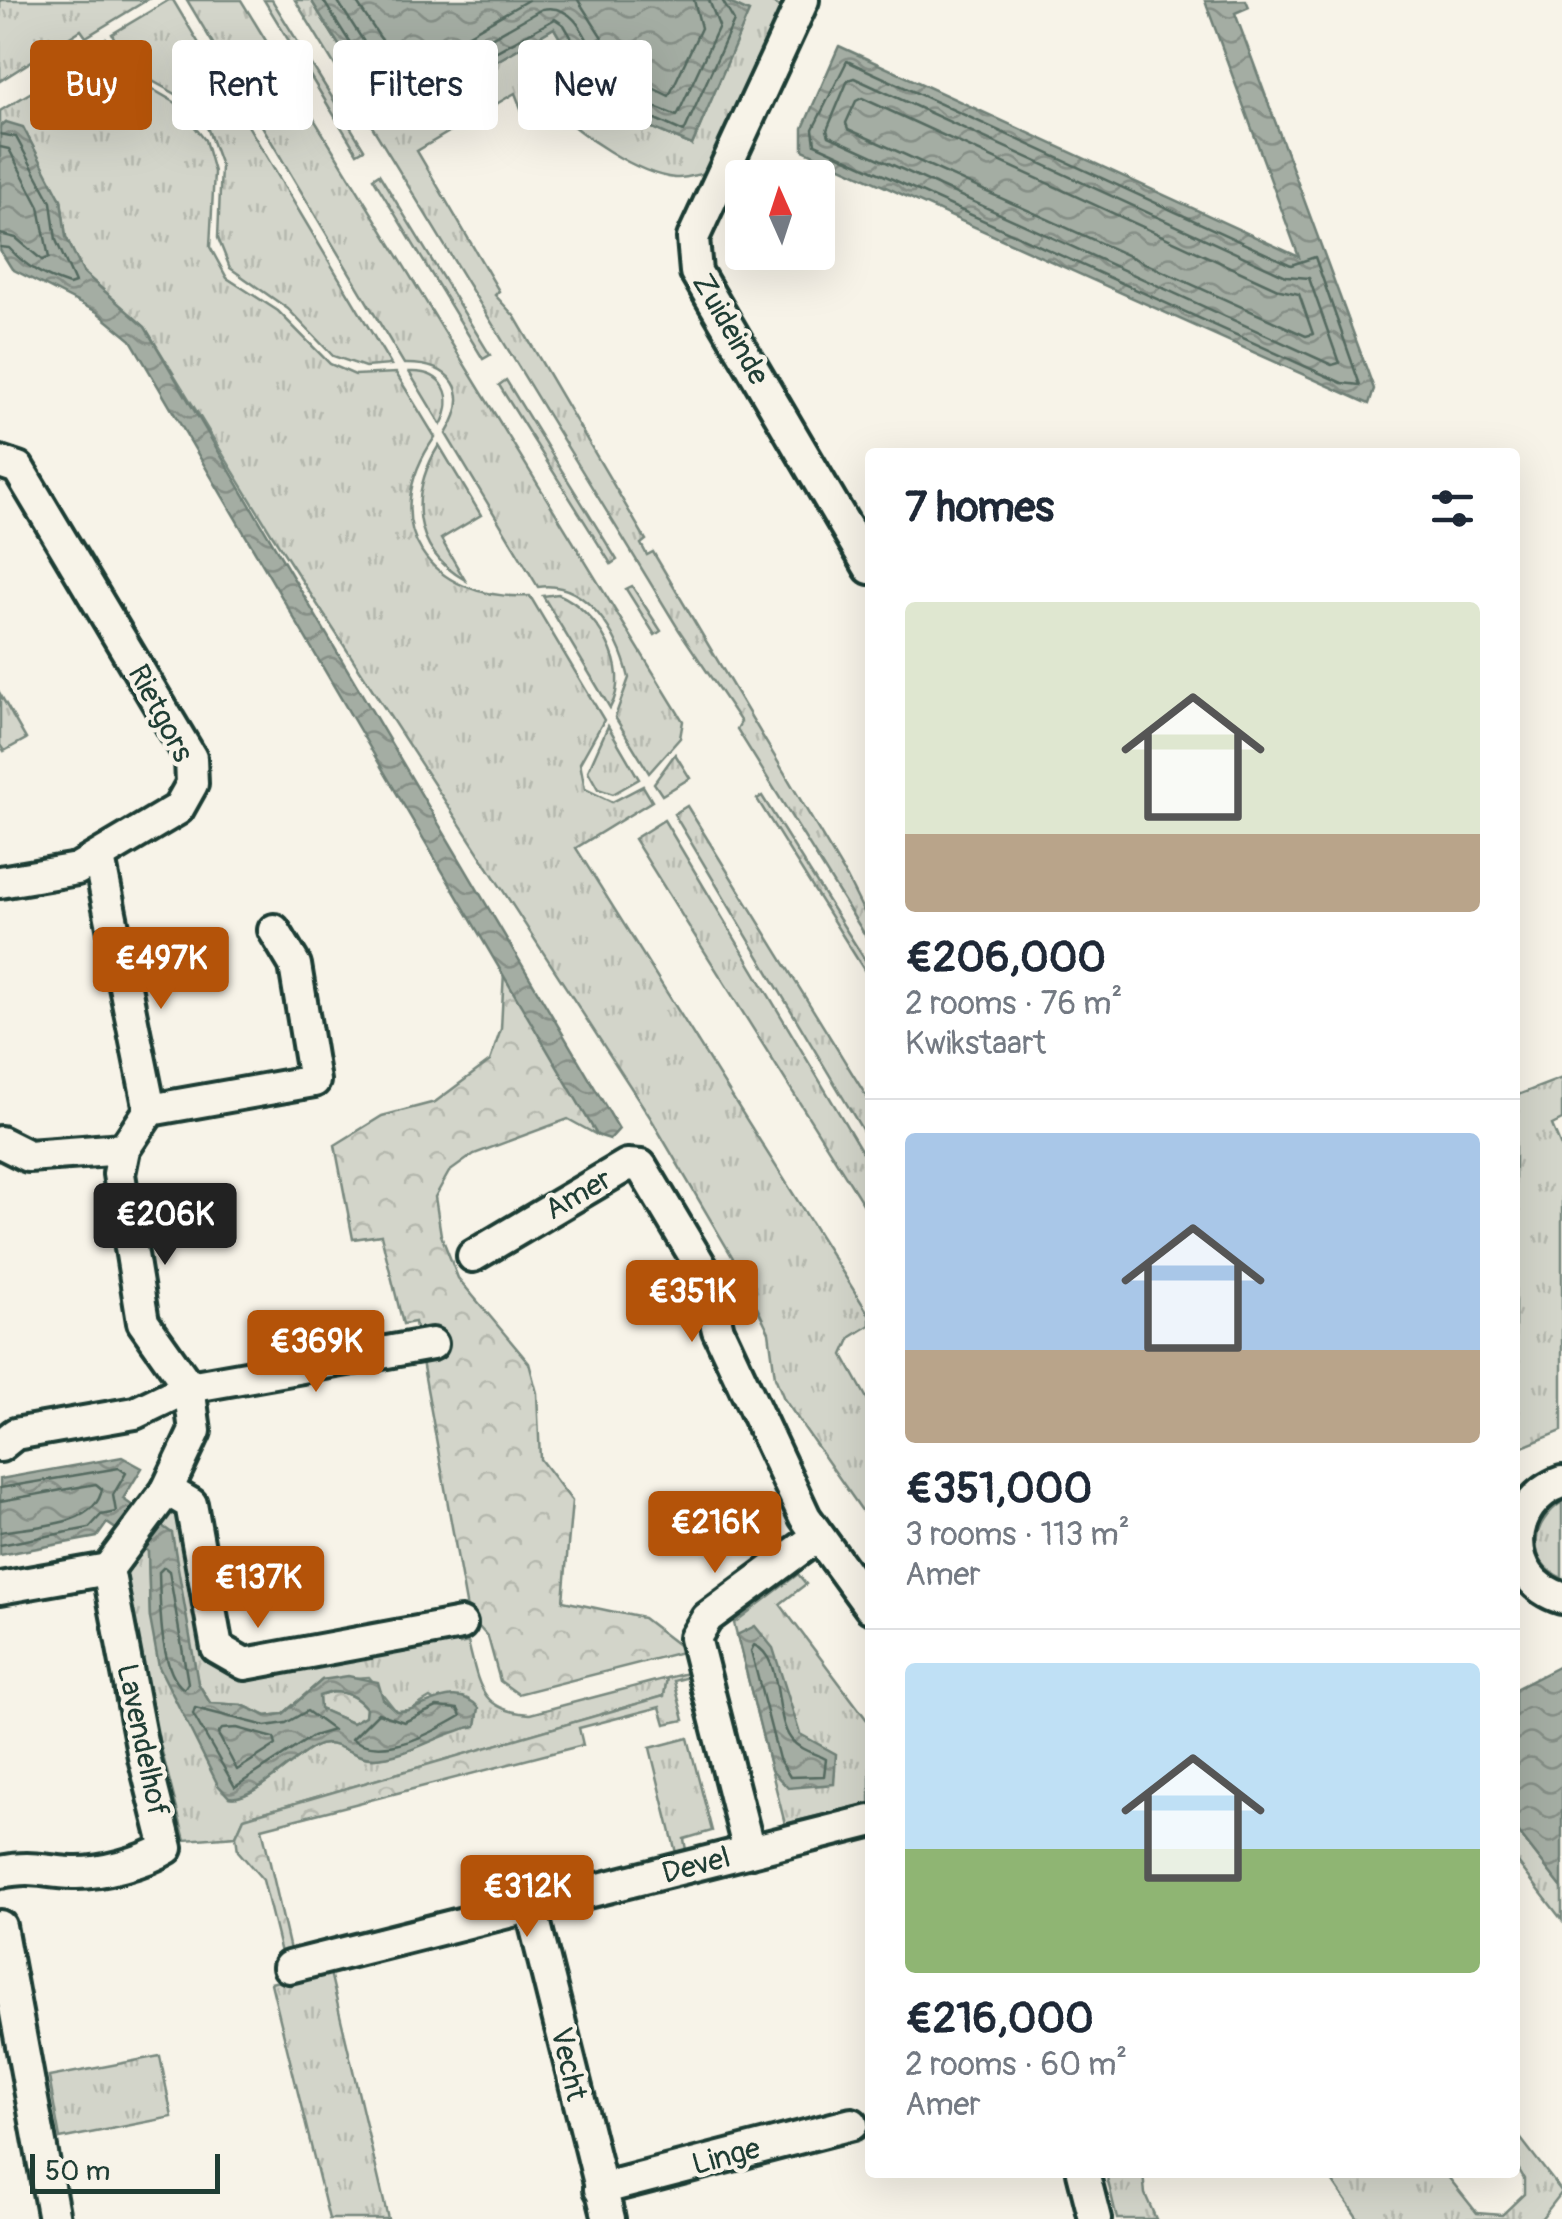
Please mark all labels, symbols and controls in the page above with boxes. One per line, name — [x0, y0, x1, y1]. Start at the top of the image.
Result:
chip: Buy — [30, 40, 152, 130]
chip: Rent — [172, 40, 313, 130]
chip: Filters — [333, 40, 498, 130]
chip: New — [518, 40, 652, 130]
north arrow — [725, 160, 835, 270]
map controls — [725, 160, 835, 270]
street label: Zuideinde — [684, 267, 777, 392]
icon: filters — [1425, 481, 1480, 536]
text: 7 homes — [905, 482, 1054, 534]
street label: Rietgors — [120, 658, 202, 768]
icon: home — [1103, 667, 1283, 847]
pin: €497K — [91, 927, 231, 1012]
text: €206,000 — [905, 932, 1106, 984]
text: €497K — [115, 939, 207, 979]
text: 2 rooms · 76 m² — [905, 984, 1122, 1024]
text: Kwikstaart — [905, 1024, 1046, 1064]
street label: Amer — [538, 1161, 618, 1228]
pin: €206K — [95, 1183, 235, 1268]
text: €206K — [116, 1195, 214, 1235]
icon: home — [1103, 1198, 1283, 1378]
pin: €351K — [622, 1260, 762, 1345]
text: €351K — [648, 1272, 736, 1312]
pin: €369K — [246, 1310, 386, 1395]
text: €369K — [269, 1322, 363, 1362]
text: €351,000 — [905, 1463, 1092, 1515]
pin: €216K — [645, 1491, 785, 1576]
text: €216K — [670, 1503, 760, 1543]
text: 3 rooms · 113 m² — [905, 1515, 1130, 1555]
pin: €137K — [188, 1546, 328, 1631]
text: Amer — [905, 1555, 981, 1595]
text: €137K — [214, 1558, 302, 1598]
street label: Lavendelhof — [108, 1661, 177, 1820]
icon: home — [1103, 1728, 1283, 1908]
street label: Devel — [658, 1839, 734, 1892]
pin: €312K — [457, 1855, 597, 1940]
text: €312K — [483, 1867, 571, 1907]
text: €216,000 — [905, 1993, 1094, 2045]
street label: Vecht — [542, 2024, 595, 2105]
text: 2 rooms · 60 m² — [905, 2045, 1127, 2085]
text: Amer — [905, 2085, 981, 2125]
street label: Linge — [688, 2130, 764, 2183]
scale bar — [30, 2149, 220, 2194]
text: 50 m — [45, 2154, 110, 2189]

